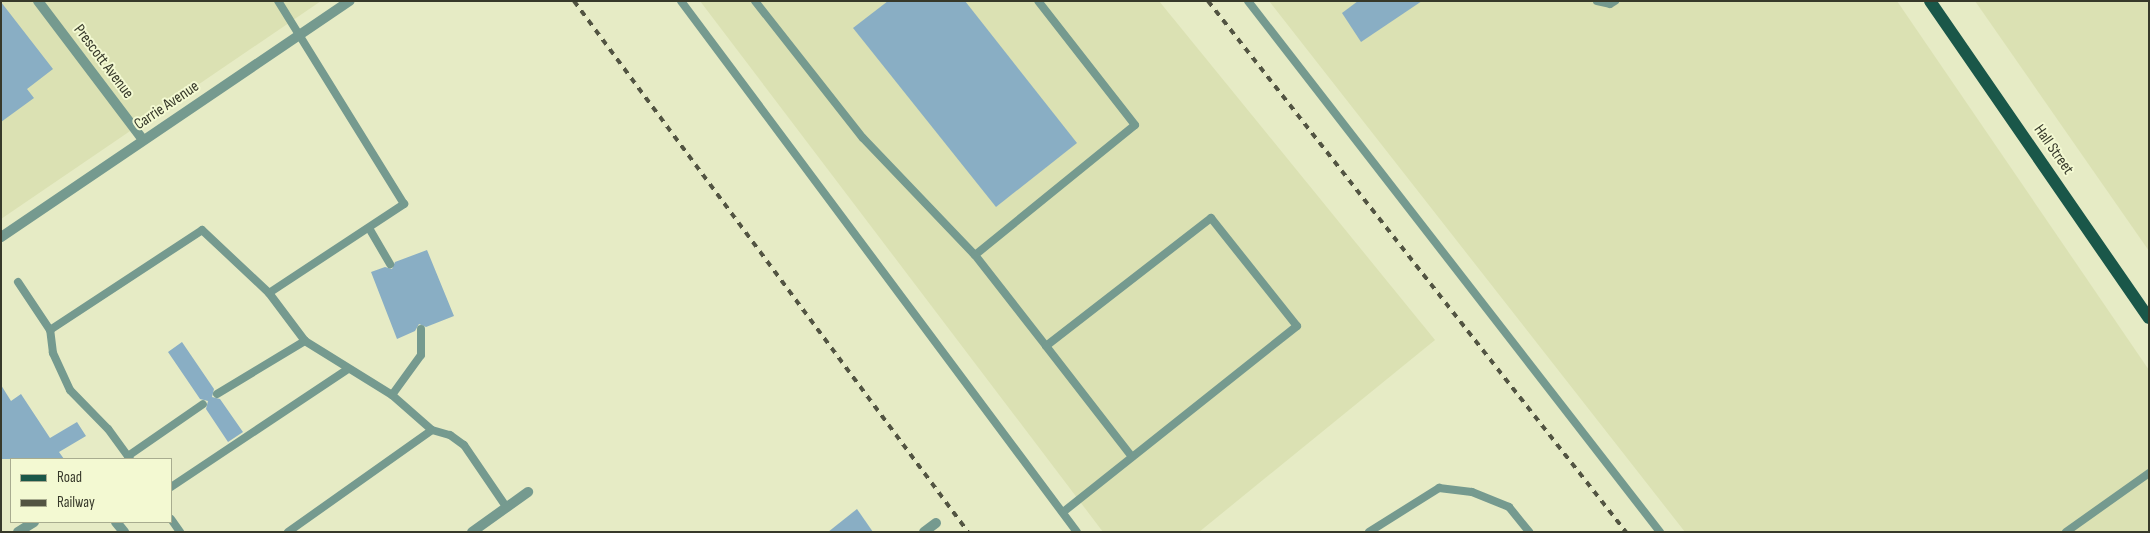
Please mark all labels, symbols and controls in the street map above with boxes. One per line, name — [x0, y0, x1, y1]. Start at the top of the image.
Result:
street label: Prescott Avenue — [69, 21, 137, 103]
street label: Carrie Avenue — [131, 77, 203, 135]
street label: Hall Street — [2029, 121, 2077, 179]
legend — [10, 458, 172, 523]
text: Road — [57, 468, 82, 487]
text: Railway — [57, 493, 95, 512]

